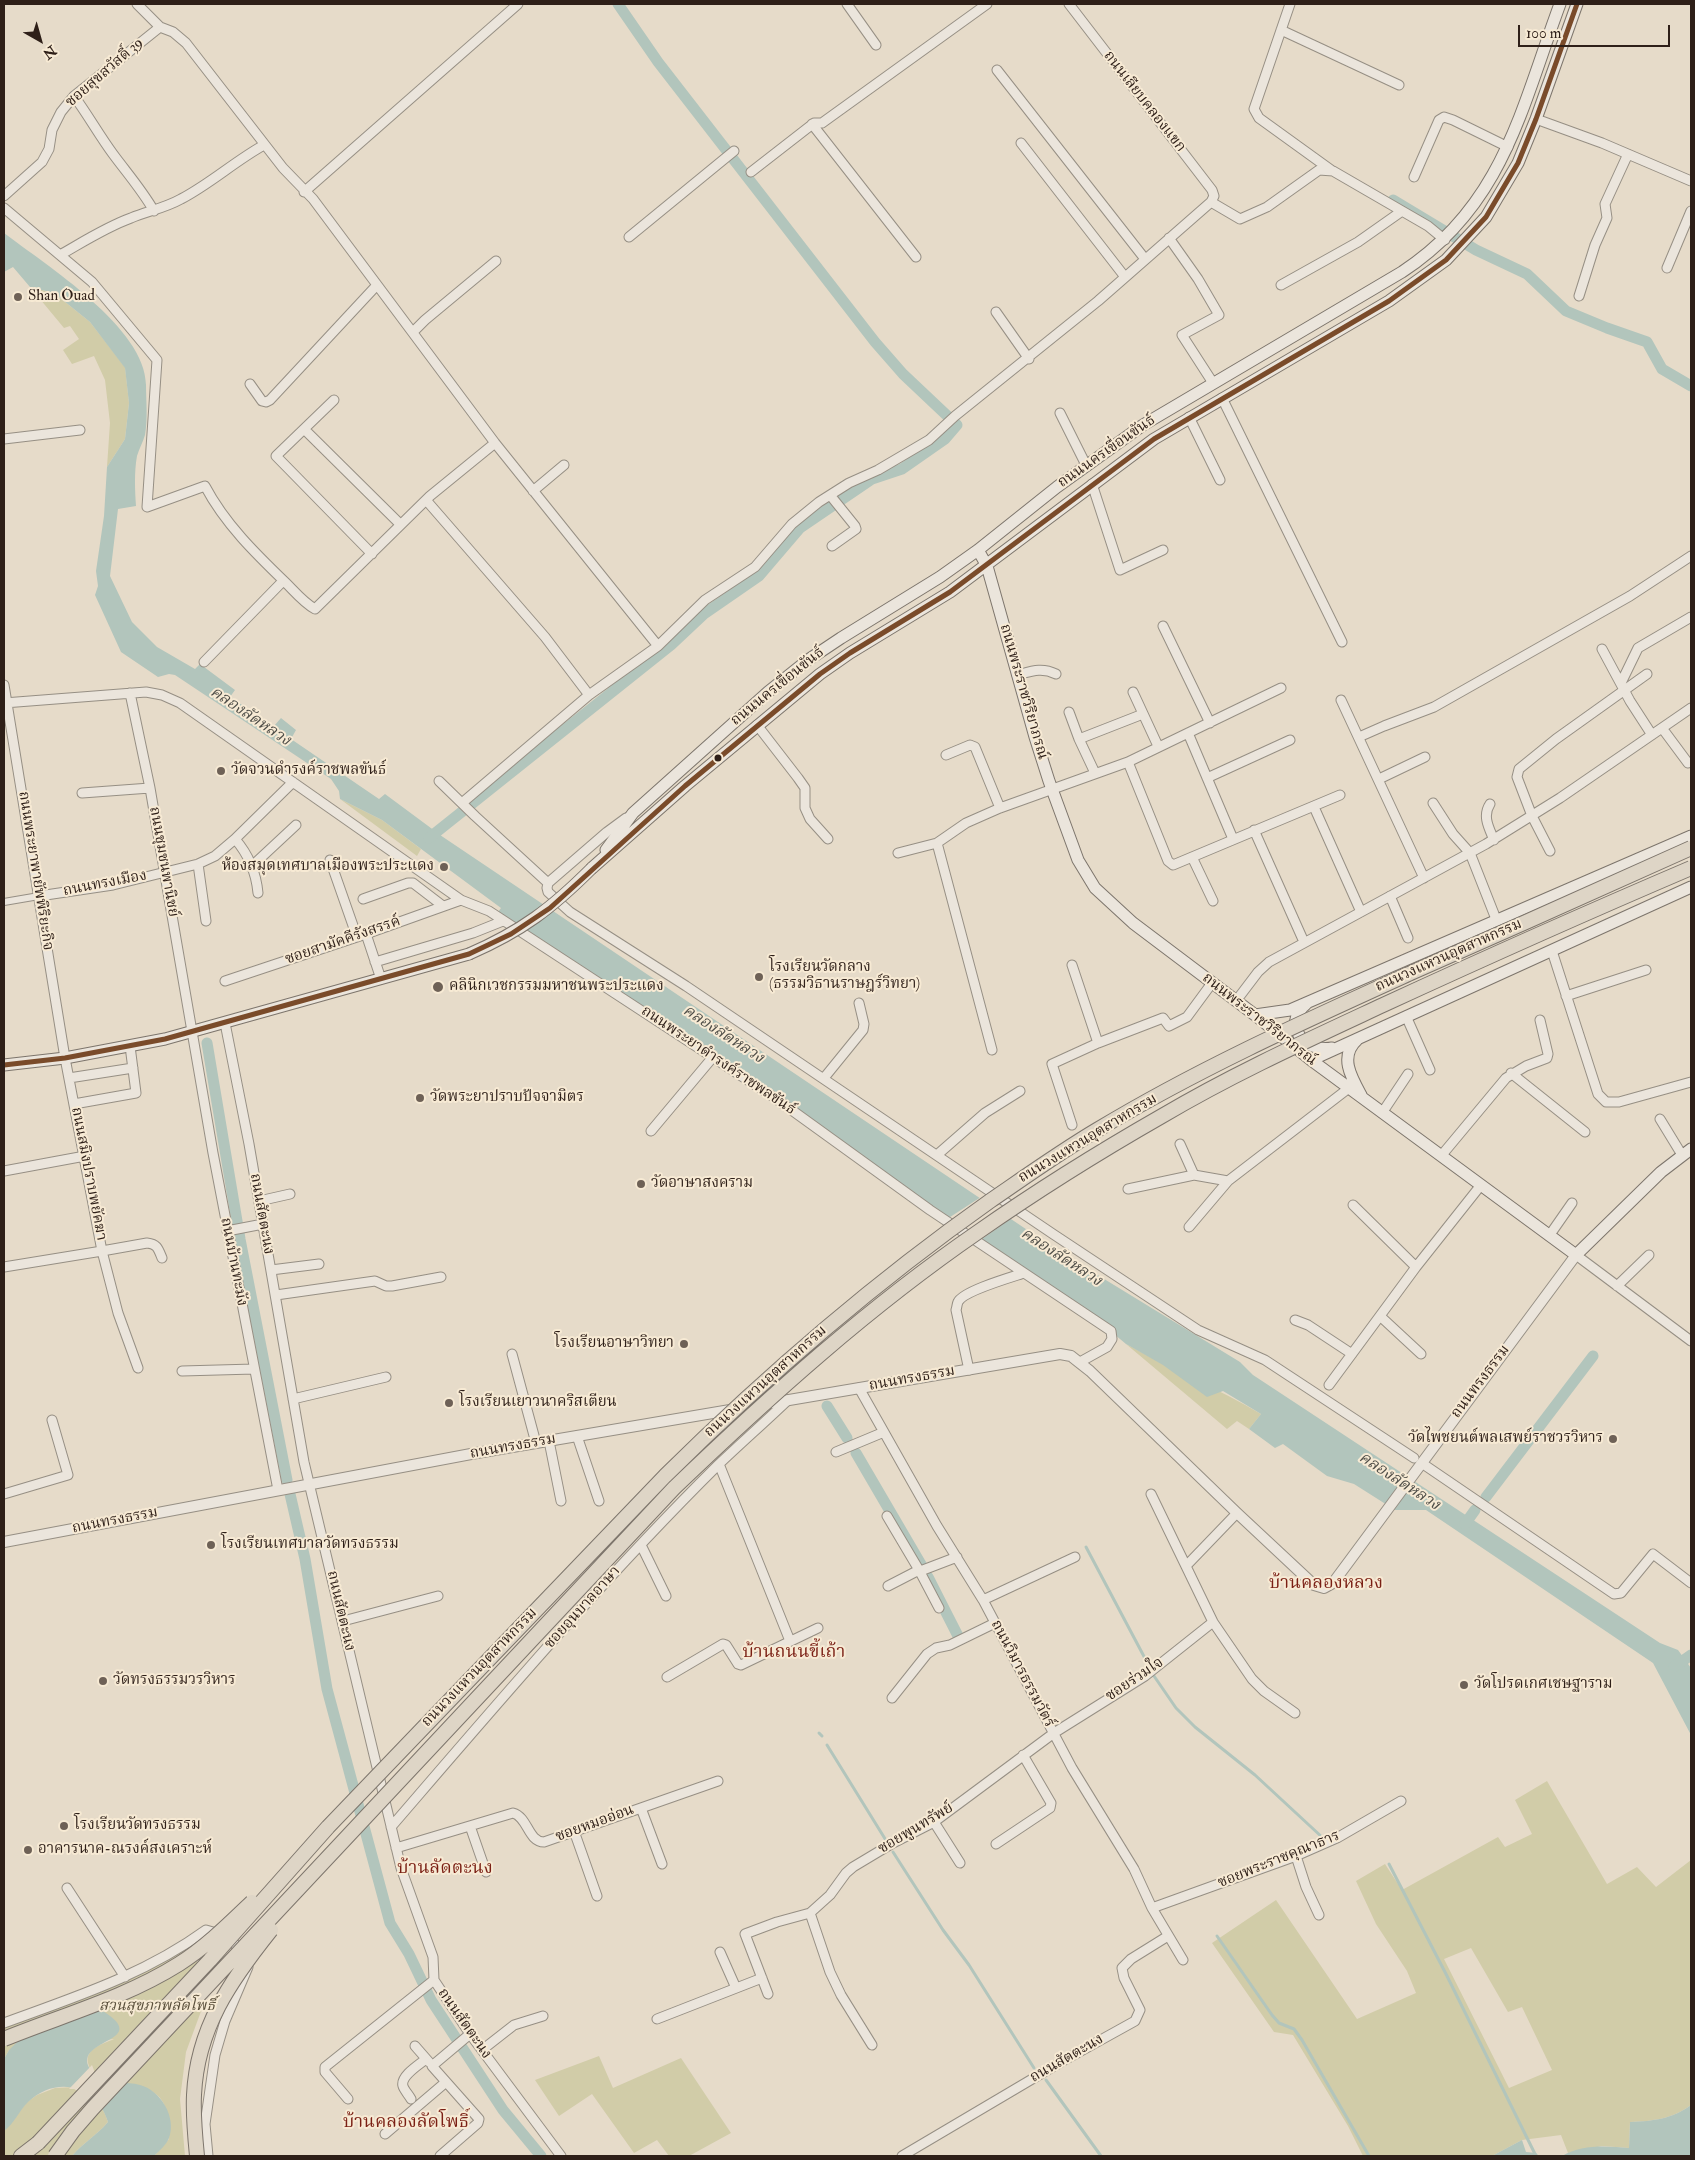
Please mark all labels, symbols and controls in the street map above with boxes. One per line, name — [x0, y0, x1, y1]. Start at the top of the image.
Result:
north arrow — [15, 15, 65, 65]
scale bar — [1520, 15, 1672, 47]
text: 100 m — [1526, 24, 1561, 43]
street label: ซอยสุขสวัสดิ์ 39 — [63, 34, 147, 112]
text: N — [39, 42, 60, 63]
street label: ถนนเลียบคลองแขก — [1099, 48, 1189, 156]
place label: Shan Ouad — [28, 288, 95, 306]
marker: Shan Ouad — [12, 291, 24, 303]
street label: ถนนนครเขื่อนขันธ์ — [1055, 412, 1159, 492]
street label: ถนนพระราชวิริยาภรณ์ — [995, 622, 1051, 762]
street label: ถนนนครเขื่อนขันธ์ — [728, 644, 828, 730]
water label: คลองลัดหลวง — [206, 683, 294, 751]
unlabelled marker — [713, 753, 723, 763]
place label: วัดจวนดำรงค์ราชพลขันธ์ — [231, 762, 386, 780]
marker: วัดจวนดำรงค์ราชพลขันธ์ — [215, 765, 227, 777]
street label: ถนนพระยาพายัพพิริยะกิจ — [14, 790, 56, 952]
street label: ถนนชุมชนพานิชย์ — [144, 805, 182, 919]
place label: ห้องสมุดเทศบาลเมืองพระประแดง — [222, 858, 434, 876]
marker: ห้องสมุดเทศบาลเมืองพระประแดง — [438, 861, 450, 873]
street label: ถนนทรงเมือง — [62, 867, 148, 901]
street label: ซอยสามัคคีรังสรรค์ — [283, 913, 403, 969]
street label: ถนนวงแหวนอุตสาหกรรม — [1373, 916, 1525, 996]
place label: โรงเรียนวัดกลาง (ธรรมวิธานราษฎร์วิทยา) — [769, 959, 920, 994]
street label: ถนนพระราชวิริยาภรณ์ — [1198, 970, 1320, 1070]
marker: โรงเรียนวัดกลาง (ธรรมวิธานราษฎร์วิทยา) — [753, 971, 765, 983]
place label: คลินิกเวชกรรมมหาชนพระประแดง — [449, 978, 664, 996]
marker: คลินิกเวชกรรมมหาชนพระประแดง — [431, 980, 445, 994]
water label: คลองลัดหลวง — [679, 1002, 767, 1068]
street label: ถนนพระยาดำรงค์ราชพลขันธ์ — [637, 1003, 799, 1119]
place label: วัดพระยาปราบปัจจามิตร — [430, 1089, 584, 1107]
street label: ถนนวงแหวนอุตสาหกรรม — [1015, 1090, 1161, 1188]
marker: วัดพระยาปราบปัจจามิตร — [414, 1092, 426, 1104]
street label: ถนนสมิงปราบพยัคฆา — [66, 1106, 110, 1242]
street label: ถนนสัตตะนง — [245, 1172, 277, 1256]
place label: วัดอาษาสงคราม — [651, 1175, 753, 1193]
marker: วัดอาษาสงคราม — [635, 1178, 647, 1190]
street label: ถนนบ้านทะมัง — [216, 1216, 250, 1308]
water label: คลองลัดหลวง — [1017, 1225, 1105, 1291]
street label: ถนนวงแหวนอุตสาหกรรม — [701, 1322, 831, 1442]
place label: โรงเรียนอาษาวิทยา — [554, 1335, 674, 1353]
marker: โรงเรียนอาษาวิทยา — [678, 1338, 690, 1350]
street label: ถนนทรงธรรม — [1448, 1342, 1514, 1422]
street label: ถนนทรงธรรม — [868, 1363, 956, 1395]
place label: โรงเรียนเยาวนาคริสเตียน — [459, 1394, 617, 1412]
marker: โรงเรียนเยาวนาคริสเตียน — [443, 1397, 455, 1409]
place label: วัดไพชยนต์พลเสพย์ราชวรวิหาร — [1408, 1430, 1603, 1448]
street label: ถนนทรงธรรม — [469, 1431, 557, 1463]
marker: วัดไพชยนต์พลเสพย์ราชวรวิหาร — [1607, 1433, 1619, 1445]
water label: คลองลัดหลวง — [1355, 1449, 1443, 1515]
street label: ถนนทรงธรรม — [71, 1504, 159, 1538]
place label: โรงเรียนเทศบาลวัดทรงธรรม — [221, 1536, 399, 1554]
marker: โรงเรียนเทศบาลวัดทรงธรรม — [205, 1539, 217, 1551]
street label: ซอยอุนบาลอาษา — [541, 1563, 625, 1653]
street label: ถนนสัตตะนง — [322, 1569, 358, 1653]
district label: บ้านคลองหลวง — [1269, 1573, 1383, 1595]
street label: ถนนวงแหวนอุตสาหกรรม — [418, 1605, 542, 1731]
street label: ถนนวิมารธรรมวัตร์ — [986, 1617, 1058, 1731]
district label: บ้านถนนขี้เถ้า — [743, 1642, 845, 1664]
street label: ซอยร่วมใจ — [1103, 1654, 1167, 1706]
place label: วัดทรงธรรมวรวิหาร — [113, 1672, 236, 1690]
marker: วัดทรงธรรมวรวิหาร — [97, 1675, 109, 1687]
place label: วัดโปรดเกศเชษฐาราม — [1474, 1676, 1612, 1694]
marker: วัดโปรดเกศเชษฐาราม — [1458, 1679, 1470, 1691]
street label: ซอยพูนทรัพย์ — [875, 1800, 957, 1858]
street label: ซอยหมออ่อน — [553, 1802, 637, 1846]
place label: โรงเรียนวัดทรงธรรม — [74, 1817, 201, 1835]
marker: โรงเรียนวัดทรงธรรม — [58, 1820, 70, 1832]
street label: ซอยพระราชคุณาธาร — [1215, 1827, 1343, 1893]
place label: อาคารนาค-ณรงค์สงเคราะห์ — [38, 1841, 212, 1859]
marker: อาคารนาค-ณรงค์สงเคราะห์ — [22, 1844, 34, 1856]
district label: บ้านลัดตะนง — [397, 1858, 493, 1880]
street label: ถนนสัตตะนง — [433, 1985, 495, 2063]
park label: สวนสุขภาพลัดโพธิ์ — [99, 1998, 215, 2016]
street label: ถนนสัตตะนง — [1027, 2031, 1107, 2087]
district label: บ้านคลองลัดโพธิ์ — [343, 2112, 469, 2134]

